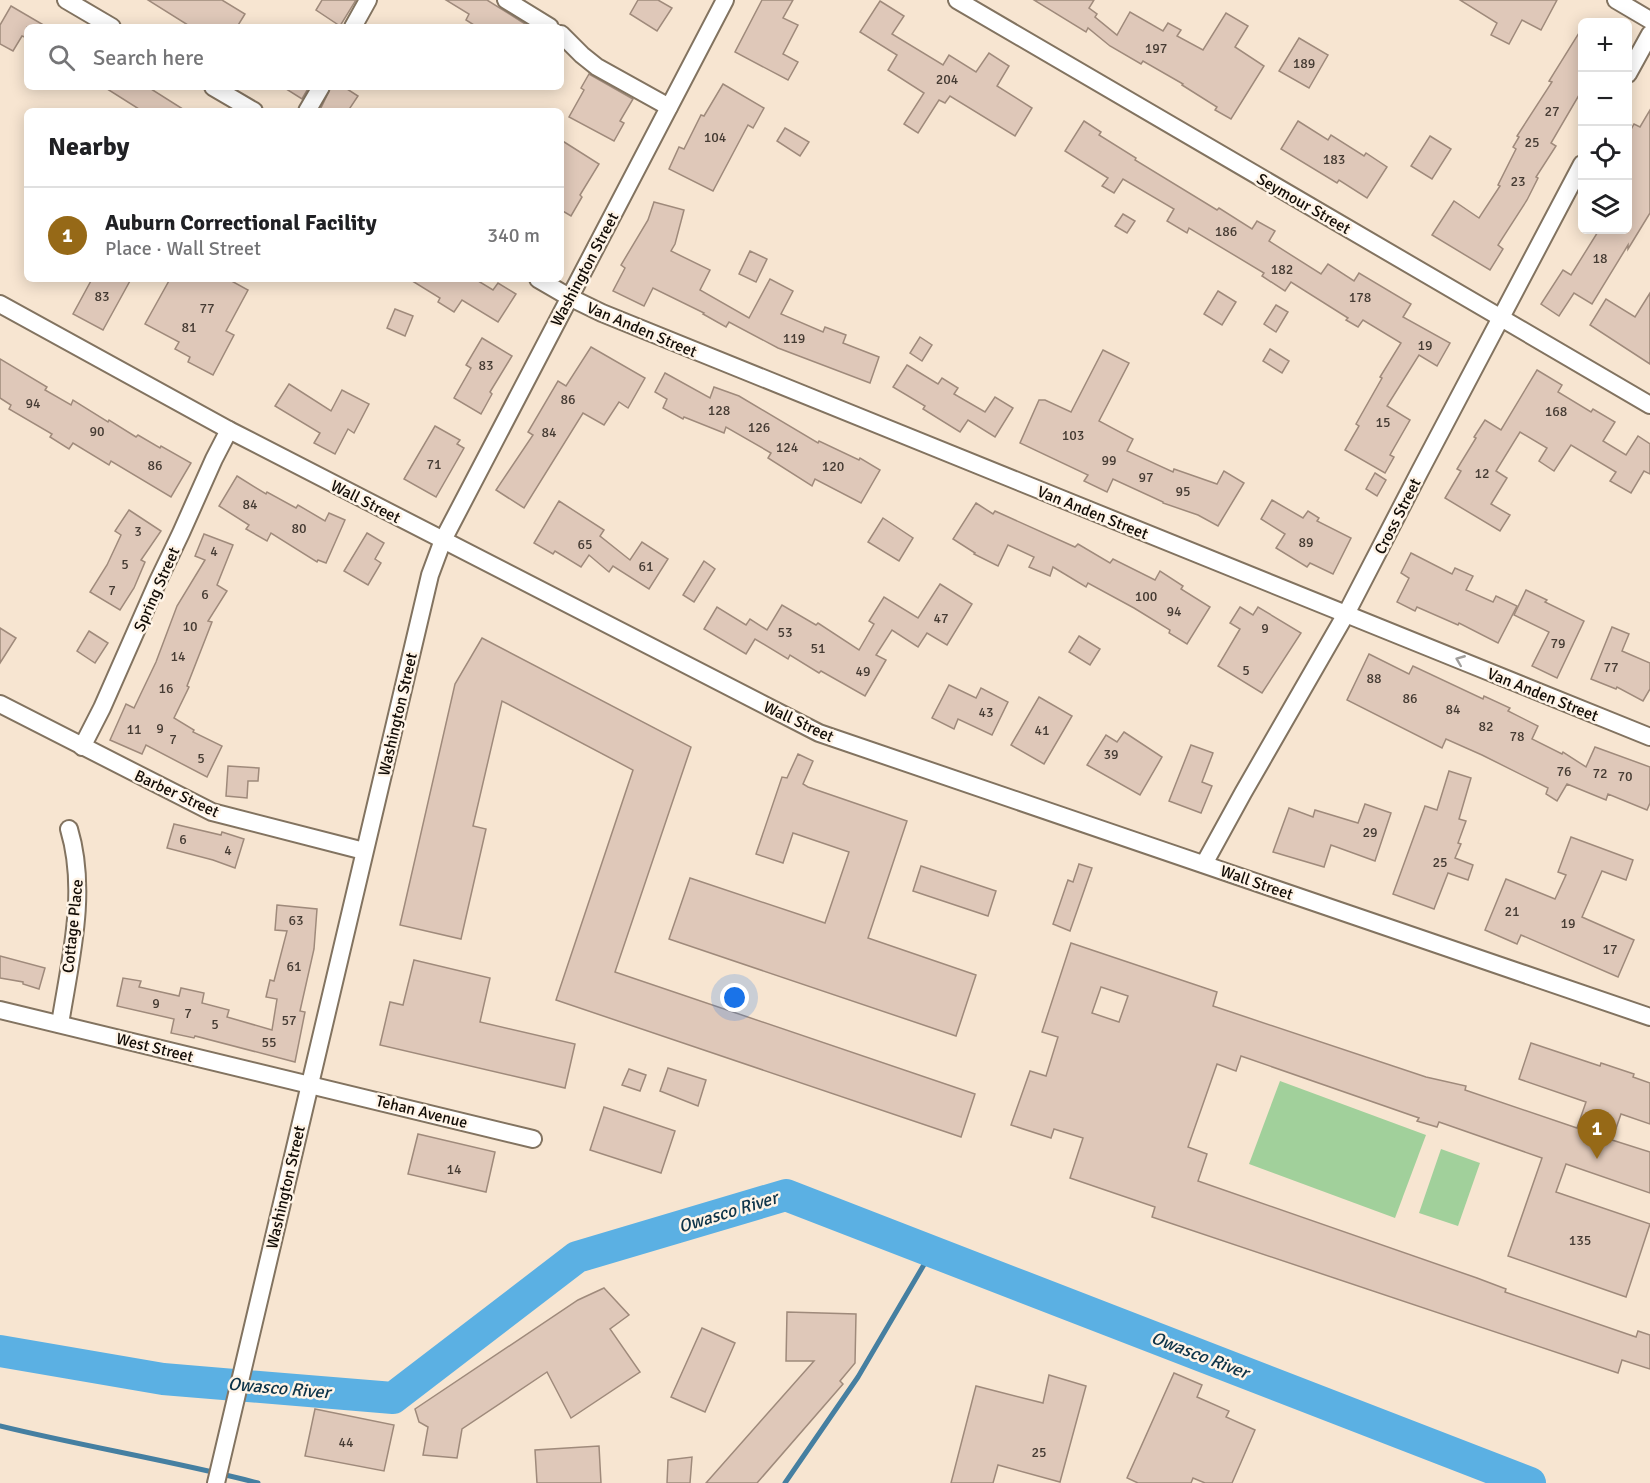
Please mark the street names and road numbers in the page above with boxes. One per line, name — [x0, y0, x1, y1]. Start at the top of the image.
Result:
street label: Seymour Street — [1253, 169, 1354, 239]
street label: Washington Street — [546, 209, 623, 330]
street label: Van Anden Street — [583, 298, 700, 362]
street label: Cross Street — [1370, 475, 1426, 558]
street label: Wall Street — [327, 476, 404, 528]
street label: Van Anden Street — [1034, 482, 1151, 544]
street label: Spring Street — [129, 544, 185, 635]
street label: Washington Street — [374, 650, 422, 778]
street label: Van Anden Street — [1484, 664, 1601, 726]
street label: Wall Street — [760, 697, 837, 747]
street label: Barber Street — [131, 766, 222, 822]
street label: Wall Street — [1218, 861, 1296, 905]
street label: Cottage Place — [58, 878, 88, 974]
street label: West Street — [114, 1029, 196, 1067]
street label: Tehan Avenue — [374, 1091, 470, 1133]
street label: Washington Street — [262, 1123, 310, 1251]

